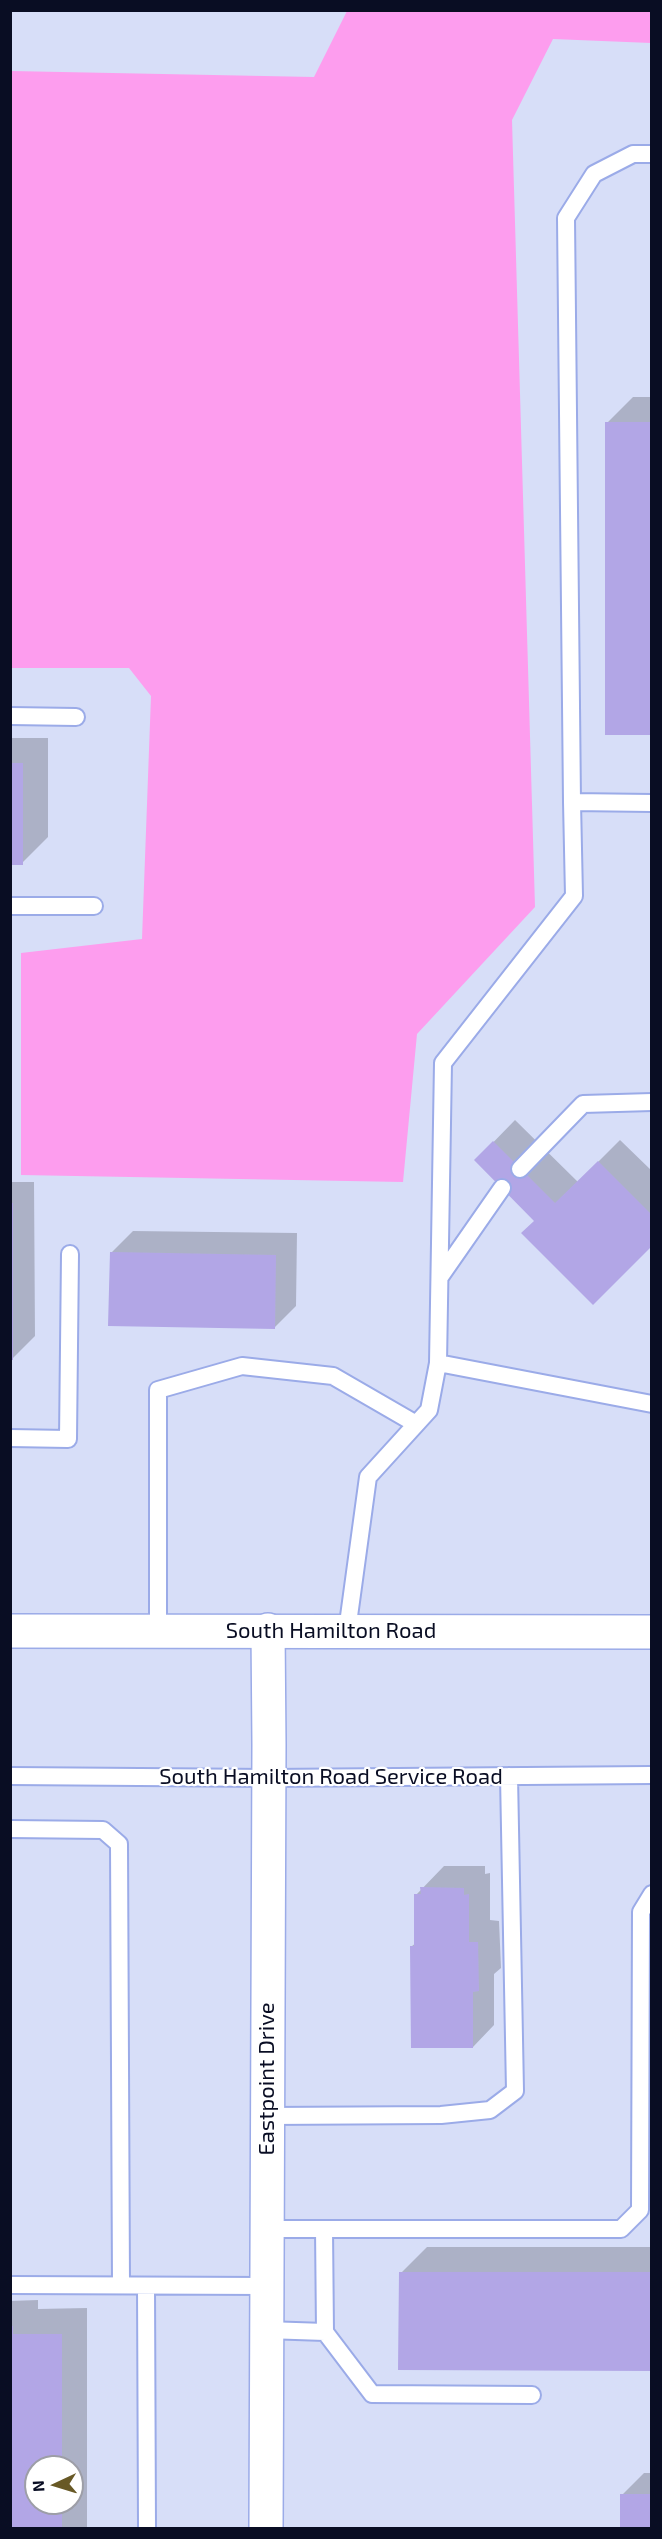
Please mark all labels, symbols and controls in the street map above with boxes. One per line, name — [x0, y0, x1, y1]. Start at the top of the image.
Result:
street label: South Hamilton Road — [226, 1618, 436, 1644]
street label: South Hamilton Road Service Road — [159, 1764, 503, 1790]
street label: Eastpoint Drive — [254, 2003, 280, 2155]
north arrow — [24, 2455, 84, 2515]
text: N — [28, 2480, 47, 2493]

